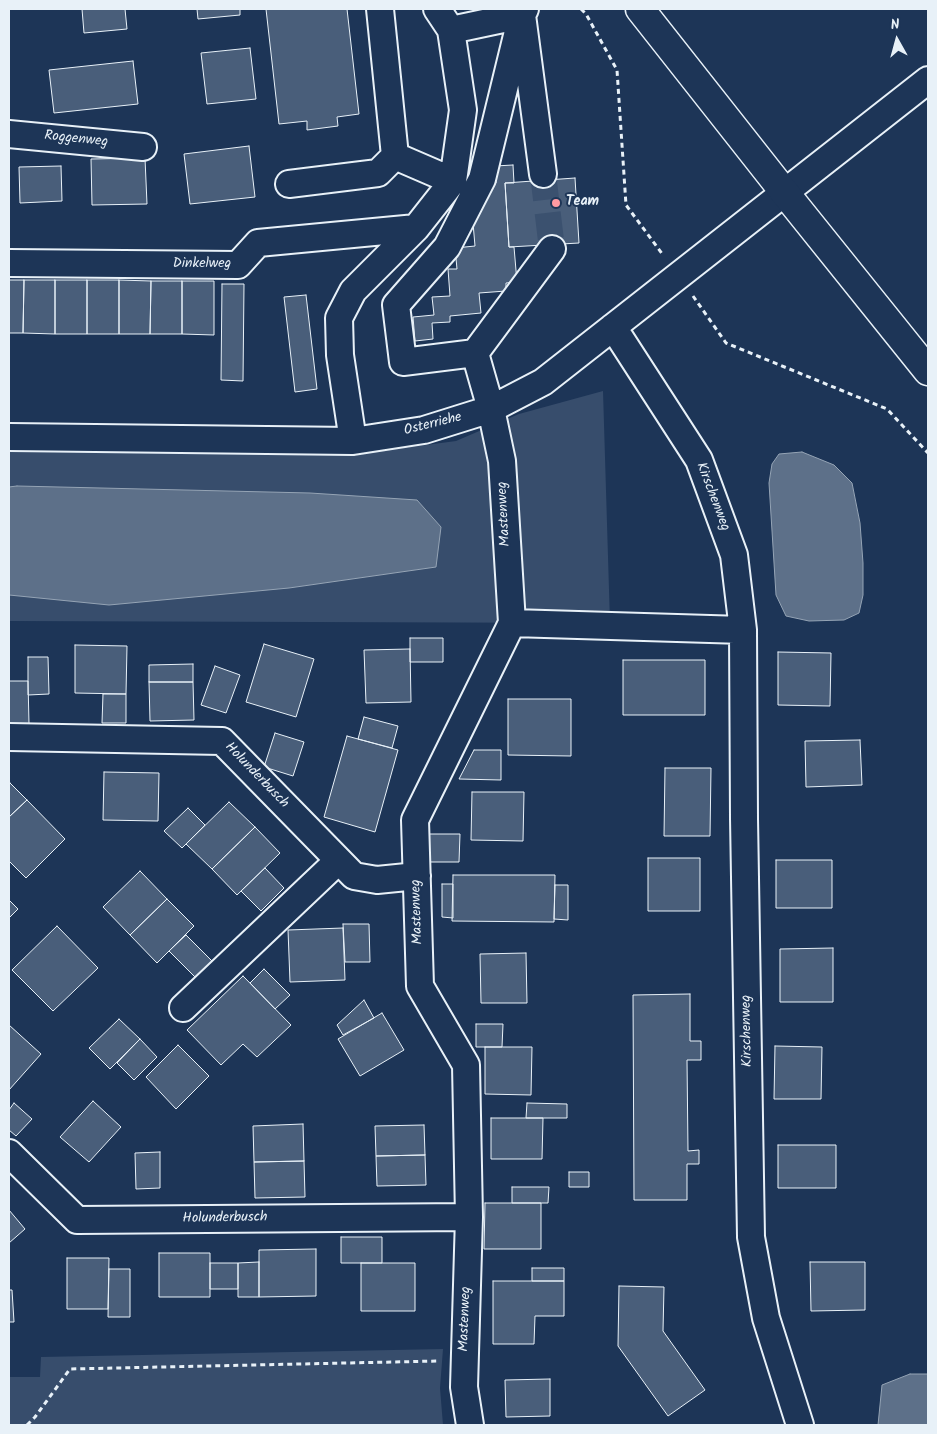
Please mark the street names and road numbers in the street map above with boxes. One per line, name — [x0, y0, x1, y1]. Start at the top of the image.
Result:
street label: Roggenweg — [43, 128, 109, 152]
street label: Dinkelweg — [173, 257, 231, 273]
street label: Osterriehe — [402, 410, 464, 440]
street label: Kirschenweg — [691, 460, 733, 534]
street label: Mastenweg — [495, 481, 515, 547]
street label: Holunderbusch — [220, 740, 292, 812]
street label: Mastenweg — [408, 879, 428, 945]
street label: Kirschenweg — [739, 995, 757, 1067]
street label: Holunderbusch — [182, 1210, 268, 1228]
street label: Mastenweg — [456, 1286, 476, 1352]

